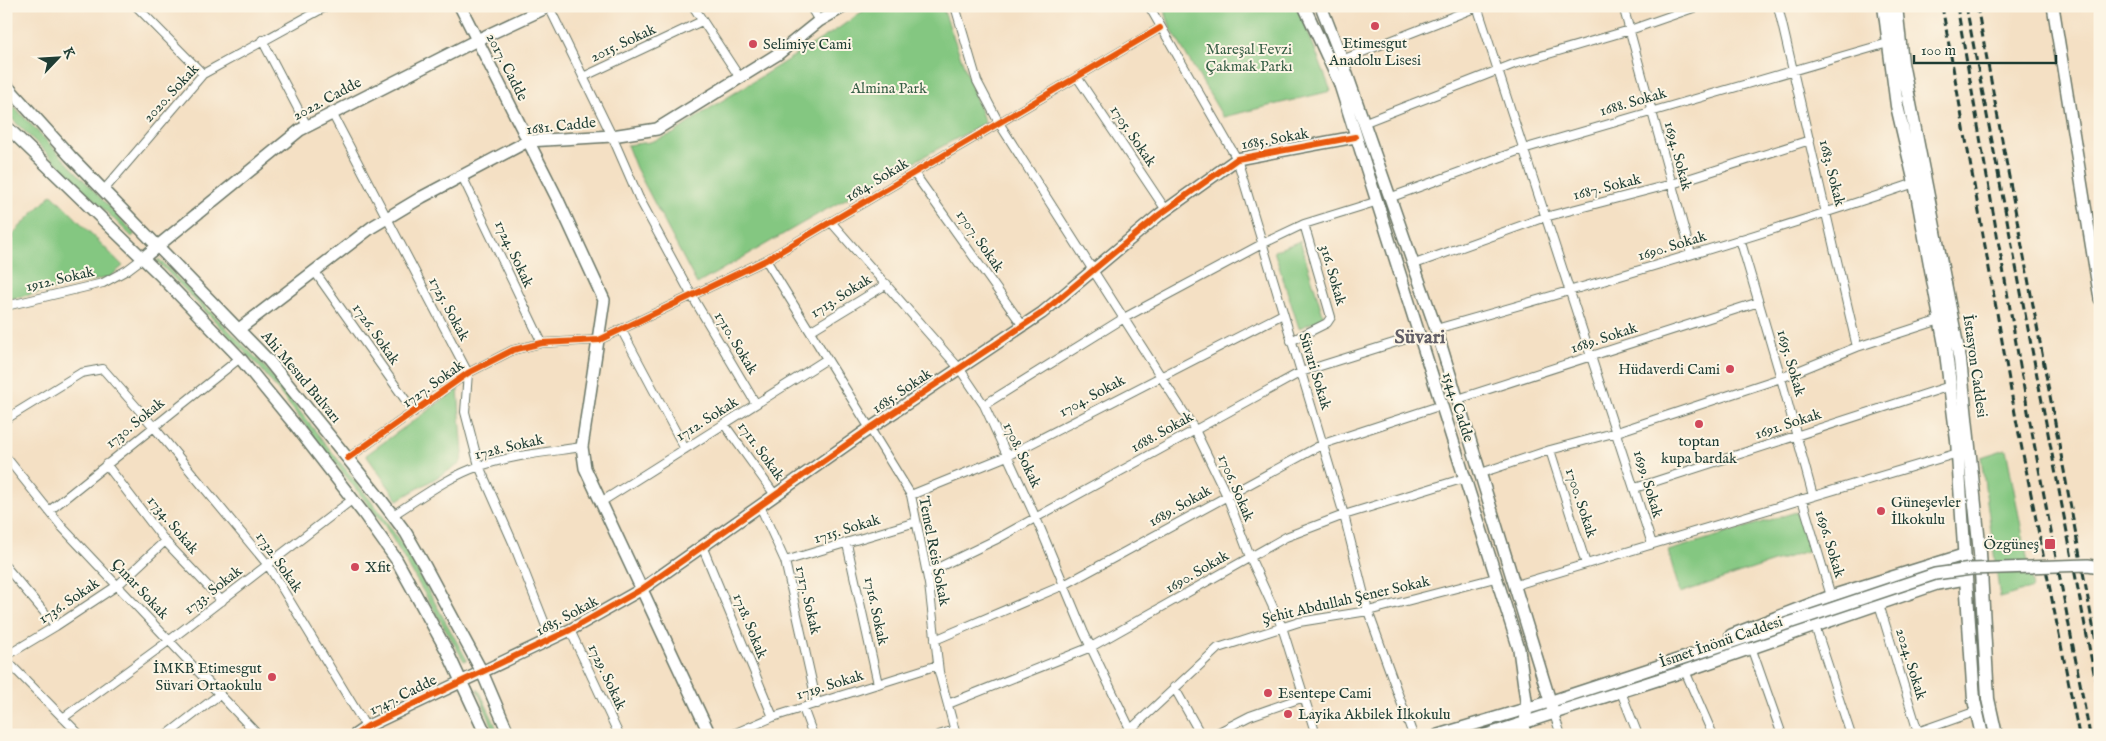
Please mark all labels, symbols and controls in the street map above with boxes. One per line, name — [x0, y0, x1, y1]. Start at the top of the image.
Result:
street label: 2015. Sokak — [587, 19, 660, 66]
marker: Etimesgut Anadolu Lisesi — [1369, 20, 1381, 32]
street label: 2017. Cadde — [482, 30, 532, 104]
north arrow — [32, 32, 82, 82]
scale bar — [1914, 32, 2056, 64]
place label: Etimesgut Anadolu Lisesi — [1328, 34, 1421, 70]
place label: Selimiye Cami — [763, 35, 851, 54]
marker: Selimiye Cami — [747, 38, 759, 50]
park label: Mareşal Fevzi Çakmak Parkı — [1205, 40, 1293, 76]
text: 100 m — [1921, 41, 1957, 60]
text: K — [59, 45, 80, 62]
street label: 2020. Sokak — [139, 59, 204, 126]
street label: 2022. Cadde — [289, 73, 365, 125]
park label: Almina Park — [850, 79, 928, 98]
street label: 1688. Sokak — [1597, 83, 1669, 121]
street label: 1705. Sokak — [1106, 102, 1161, 171]
street label: 1681. Cadde — [525, 113, 597, 139]
street label: 1694. Sokak — [1660, 119, 1697, 194]
street label: 1685. Sokak — [1240, 124, 1311, 154]
street label: 1683. Sokak — [1815, 138, 1850, 209]
street label: 1684. Sokak — [842, 153, 913, 206]
street label: 1687. Sokak — [1571, 169, 1644, 205]
street label: 1707. Sokak — [952, 206, 1009, 277]
street label: 1724. Sokak — [490, 217, 538, 292]
street label: 1690. Sokak — [1635, 226, 1709, 265]
street label: 316. Sokak — [1315, 242, 1351, 308]
street label: 1912. Sokak — [24, 262, 97, 296]
street label: 1713. Sokak — [807, 269, 876, 322]
street label: 1725. Sokak — [424, 274, 474, 345]
street label: 1726. Sokak — [348, 300, 405, 369]
street label: 1710. Sokak — [710, 308, 763, 379]
street label: İstasyon Caddesi — [1958, 313, 1992, 419]
street label: 1689. Sokak — [1568, 318, 1641, 358]
district label: Süvari — [1395, 325, 1446, 350]
street label: Ahi Mesud Bulvarı — [256, 326, 345, 427]
street label: 1695. Sokak — [1772, 327, 1810, 400]
street label: Süvari Sokak — [1294, 330, 1336, 413]
street label: 1727. Sokak — [398, 355, 468, 412]
place label: Hüdaverdi Cami — [1618, 360, 1720, 379]
marker: Hüdaverdi Cami — [1724, 363, 1736, 375]
street label: 1685. Sokak — [869, 364, 936, 418]
street label: 1704. Sokak — [1056, 370, 1129, 421]
street label: 1544. Cadde — [1438, 370, 1478, 445]
street label: 1712. Sokak — [672, 392, 743, 446]
street label: 1730. Sokak — [102, 393, 169, 453]
street label: 1691. Sokak — [1752, 404, 1825, 444]
street label: 1688. Sokak — [1127, 407, 1197, 457]
street label: 1711. Sokak — [733, 418, 789, 485]
marker: toptan kupa bardak — [1693, 418, 1705, 430]
street label: 1708. Sokak — [998, 419, 1046, 492]
street label: 1728. Sokak — [473, 430, 546, 464]
place label: toptan kupa bardak — [1661, 432, 1738, 468]
street label: 1699. Sokak — [1629, 448, 1668, 521]
street label: 1706. Sokak — [1213, 452, 1259, 525]
street label: 1700. Sokak — [1561, 466, 1601, 541]
street label: 1689. Sokak — [1145, 480, 1216, 531]
street label: 1734. Sokak — [143, 492, 204, 559]
place label: Güneşevler İlkokulu — [1891, 493, 1961, 529]
street label: Temel Reis Sokak — [914, 495, 954, 608]
marker: Güneşevler İlkokulu — [1875, 505, 1887, 517]
street label: 1696. Sokak — [1811, 508, 1850, 581]
street label: 1715. Sokak — [812, 510, 883, 548]
street label: 1732. Sokak — [251, 528, 307, 597]
place label: Özgüneş — [1984, 535, 2039, 554]
marker: Özgüneş — [2043, 537, 2057, 551]
street label: 1690. Sokak — [1162, 546, 1233, 598]
street label: Çınar Sokak — [107, 555, 174, 624]
place label: Xfit — [365, 558, 391, 577]
street label: 1733. Sokak — [180, 561, 247, 619]
marker: Xfit — [349, 561, 361, 573]
street label: 1717. Sokak — [791, 564, 825, 637]
street label: Şehit Abdullah Şener Sokak — [1260, 571, 1433, 629]
street label: 1736. Sokak — [35, 573, 104, 628]
street label: 1716. Sokak — [860, 575, 893, 648]
street label: 1685. Sokak — [533, 591, 602, 640]
street label: 1718. Sokak — [728, 591, 772, 662]
street label: İsmet İnönü Caddesi — [1657, 612, 1785, 672]
street label: 2024. Sokak — [1891, 626, 1931, 703]
street label: 1729. Sokak — [583, 641, 631, 714]
place label: İMKB Etimesgut Süvari Ortaokulu — [153, 659, 262, 695]
street label: 1719. Sokak — [794, 665, 867, 704]
street label: 1747. Cadde — [366, 670, 440, 720]
marker: İMKB Etimesgut Süvari Ortaokulu — [266, 671, 278, 683]
place label: Esentepe Cami — [1278, 684, 1372, 703]
marker: Esentepe Cami — [1262, 687, 1274, 699]
place label: Layika Akbilek İlkokulu — [1298, 705, 1451, 724]
marker: Layika Akbilek İlkokulu — [1282, 708, 1294, 720]

